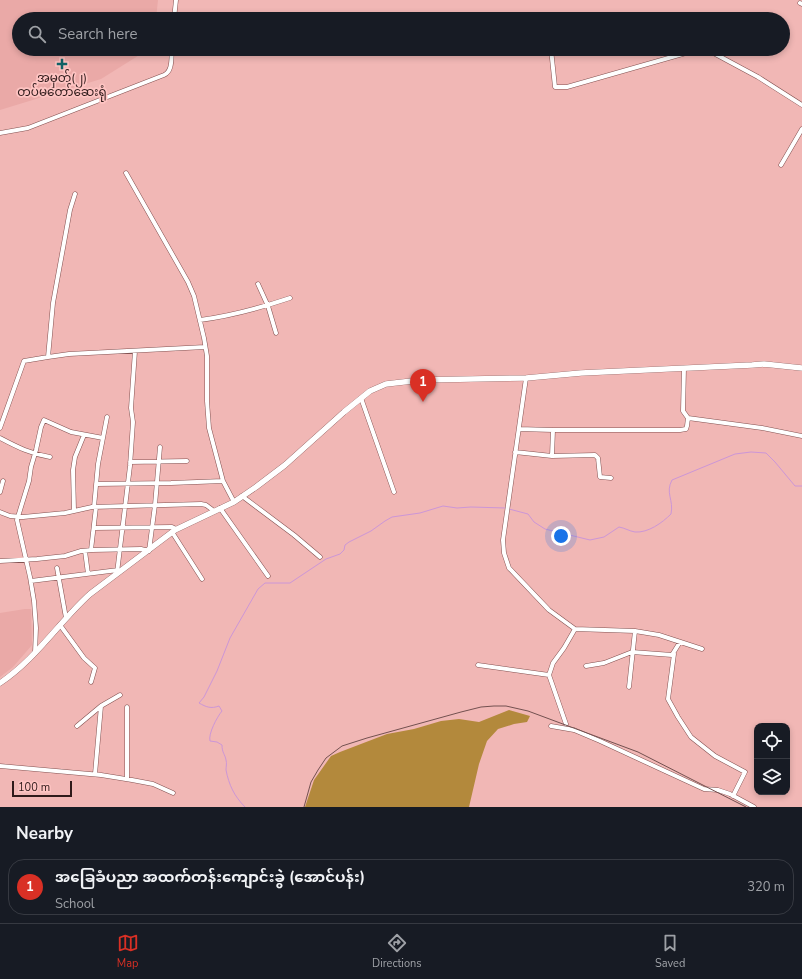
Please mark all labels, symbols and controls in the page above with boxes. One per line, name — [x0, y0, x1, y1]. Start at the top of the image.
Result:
search box — [12, 12, 790, 56]
icon: search — [26, 23, 48, 45]
text: Search here — [58, 24, 138, 44]
marker: အမှတ်(၂) တပ်မတော်ဆေးရုံ — [56, 58, 68, 70]
place label: အမှတ်(၂) တပ်မတော်ဆေးရုံ — [17, 69, 107, 102]
pin: 1 — [410, 369, 436, 402]
your location — [551, 526, 571, 546]
map controls — [754, 723, 790, 795]
button: locate — [754, 723, 790, 759]
button: layers — [754, 759, 790, 795]
scale bar — [12, 779, 72, 798]
text: 100 m — [18, 780, 50, 795]
text: Nearby — [16, 822, 73, 845]
text: အခြေခံပညာ အထက်တန်းကျောင်းခွဲ (အောင်ပန်း) — [55, 867, 365, 887]
text: 1 — [26, 878, 34, 896]
text: 320 m — [747, 878, 785, 896]
text: School — [55, 895, 95, 913]
tab: Map — [117, 932, 139, 971]
tab: Directions — [372, 932, 422, 971]
tab: Saved — [655, 932, 685, 971]

